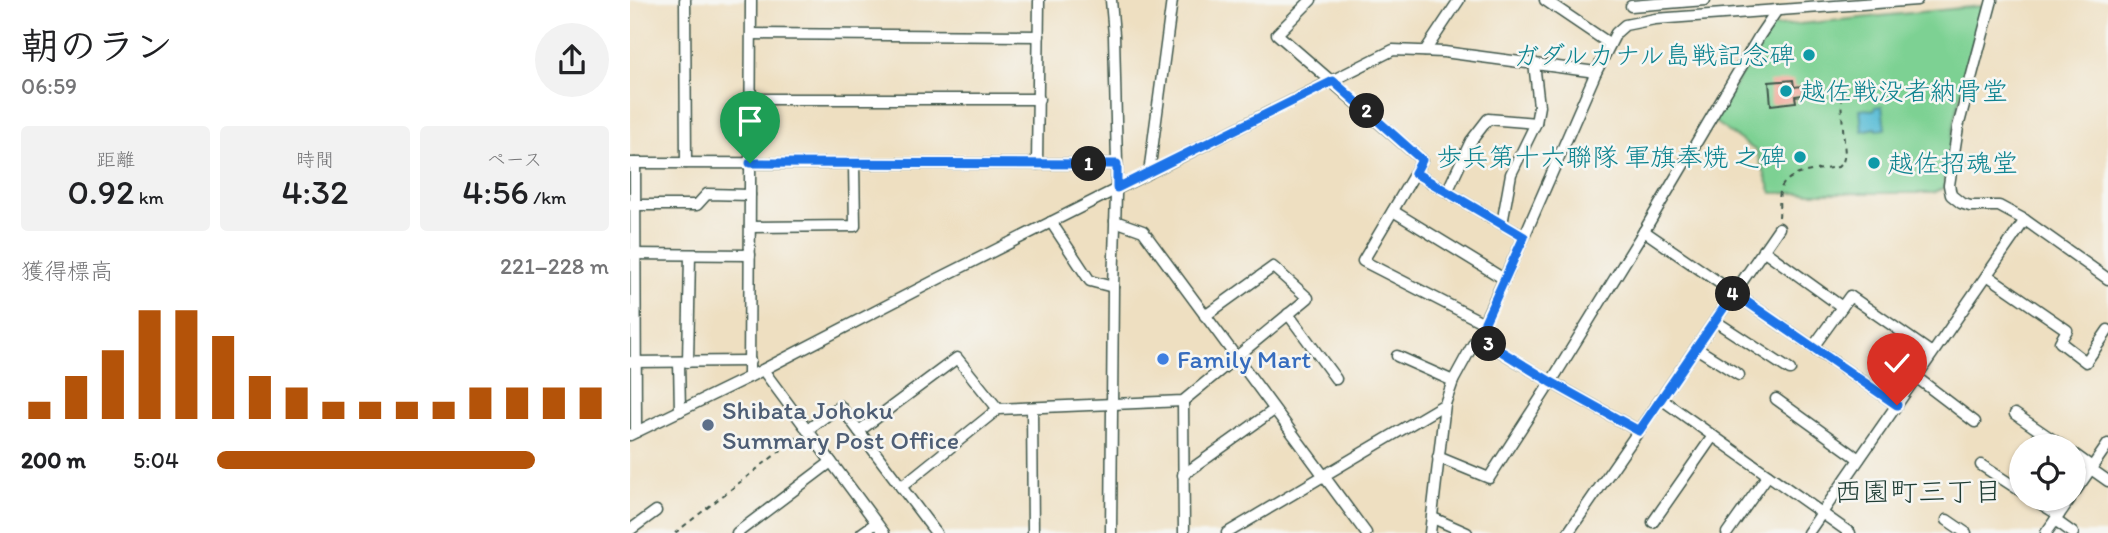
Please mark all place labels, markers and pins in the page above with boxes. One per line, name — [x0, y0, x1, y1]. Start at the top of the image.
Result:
place label: ガダルカナル島戦記念碑 — [1513, 39, 1795, 71]
marker: ガダルカナル島戦記念碑 — [1801, 47, 1817, 63]
place label: 越佐戦没者納骨堂 — [1800, 75, 2008, 107]
marker: 越佐戦没者納骨堂 — [1778, 83, 1794, 99]
pin — [720, 91, 780, 163]
pin: 2 — [1350, 94, 1384, 128]
place label: 歩兵第十六聯隊 軍旗奉焼 之碑 — [1436, 141, 1786, 173]
pin: 1 — [1072, 146, 1106, 182]
place label: 越佐招魂堂 — [1888, 147, 2018, 179]
marker: 歩兵第十六聯隊 軍旗奉焼 之碑 — [1792, 149, 1808, 165]
marker: 越佐招魂堂 — [1866, 155, 1882, 171]
pin: 4 — [1716, 276, 1750, 312]
pin: 3 — [1472, 326, 1506, 362]
pin — [1867, 333, 1927, 405]
place label: Family Mart — [1177, 343, 1311, 375]
marker: Family Mart — [1155, 351, 1171, 367]
place label: Shibata Johoku Summary Post Office — [722, 394, 959, 456]
marker: Shibata Johoku Summary Post Office — [700, 417, 716, 433]

